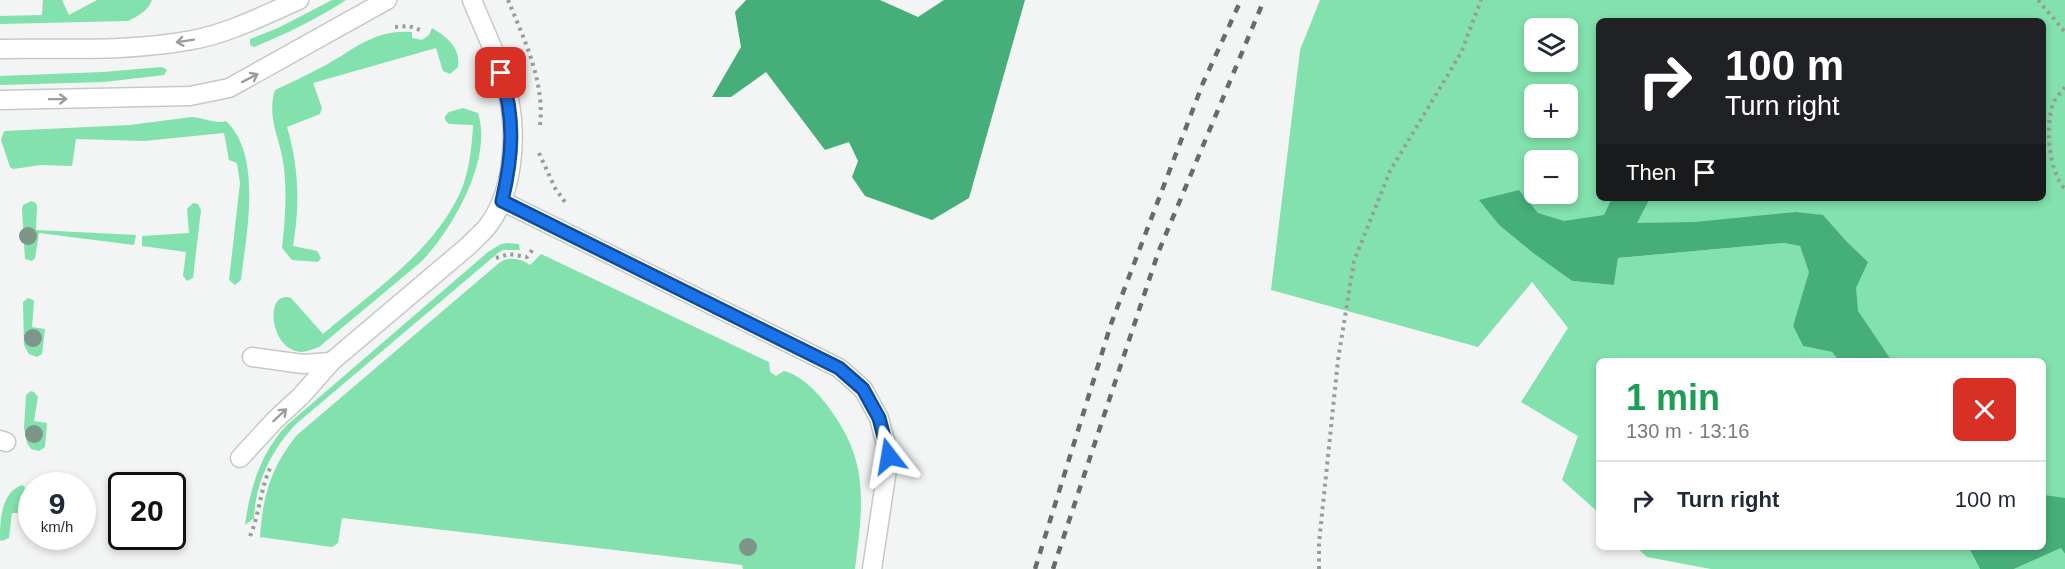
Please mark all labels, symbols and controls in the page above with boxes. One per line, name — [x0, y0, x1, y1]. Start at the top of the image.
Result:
map controls — [1524, 18, 1578, 204]
button: layers — [1524, 18, 1578, 72]
one-way arrow — [176, 36, 196, 47]
icon: right — [1626, 42, 1704, 120]
text: 100 m — [1725, 42, 1844, 89]
pin — [475, 47, 526, 98]
icon: arrive — [484, 56, 517, 89]
one-way arrow — [241, 71, 259, 83]
button: + — [1524, 84, 1578, 138]
text: Turn right — [1725, 91, 1840, 121]
one-way arrow — [48, 93, 68, 105]
button: − — [1524, 150, 1578, 204]
icon: arrive — [1688, 156, 1721, 189]
text: Then — [1626, 160, 1676, 185]
text: 1 min — [1626, 377, 1720, 418]
button: close — [1953, 378, 2016, 441]
one-way arrow — [272, 408, 287, 422]
text: 130 m · 13:16 — [1626, 420, 1749, 442]
position arrow — [857, 424, 921, 488]
speed limit sign: 20 — [108, 472, 186, 550]
icon: right — [1626, 484, 1659, 517]
text: 9 — [49, 487, 65, 520]
text: Turn right — [1677, 487, 1779, 512]
text: 100 m — [1955, 487, 2016, 512]
text: km/h — [41, 518, 73, 535]

